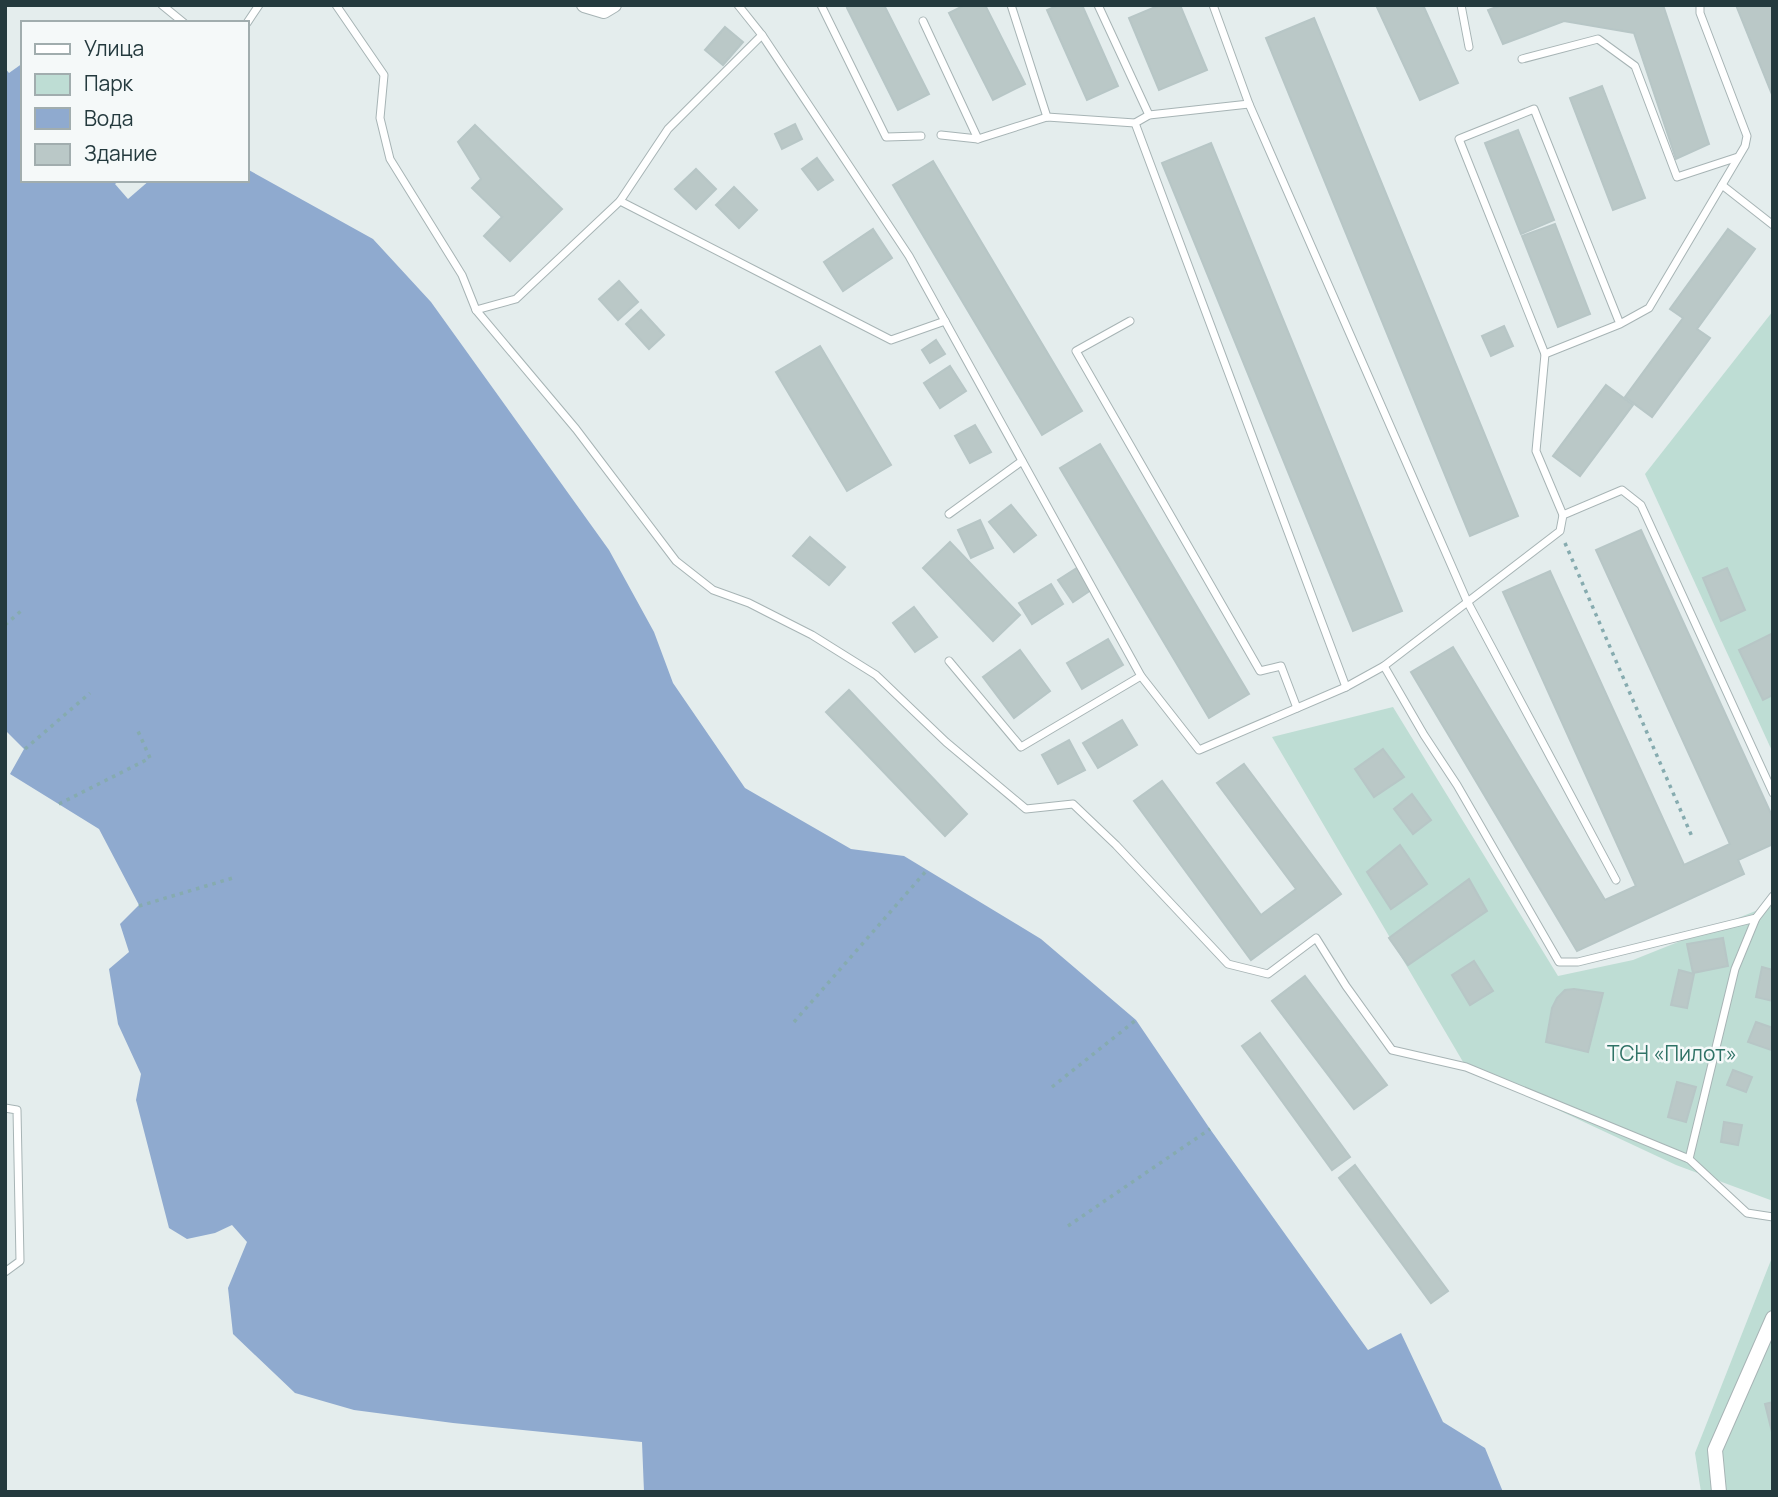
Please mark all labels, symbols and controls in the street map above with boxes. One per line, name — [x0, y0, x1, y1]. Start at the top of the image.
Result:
legend — [21, 21, 248, 182]
text: Улица — [84, 34, 144, 62]
text: Парк — [84, 69, 134, 97]
text: Вода — [84, 104, 134, 132]
text: Здание — [84, 139, 157, 167]
park label: ТСН «Пилот» — [1607, 1039, 1737, 1067]

